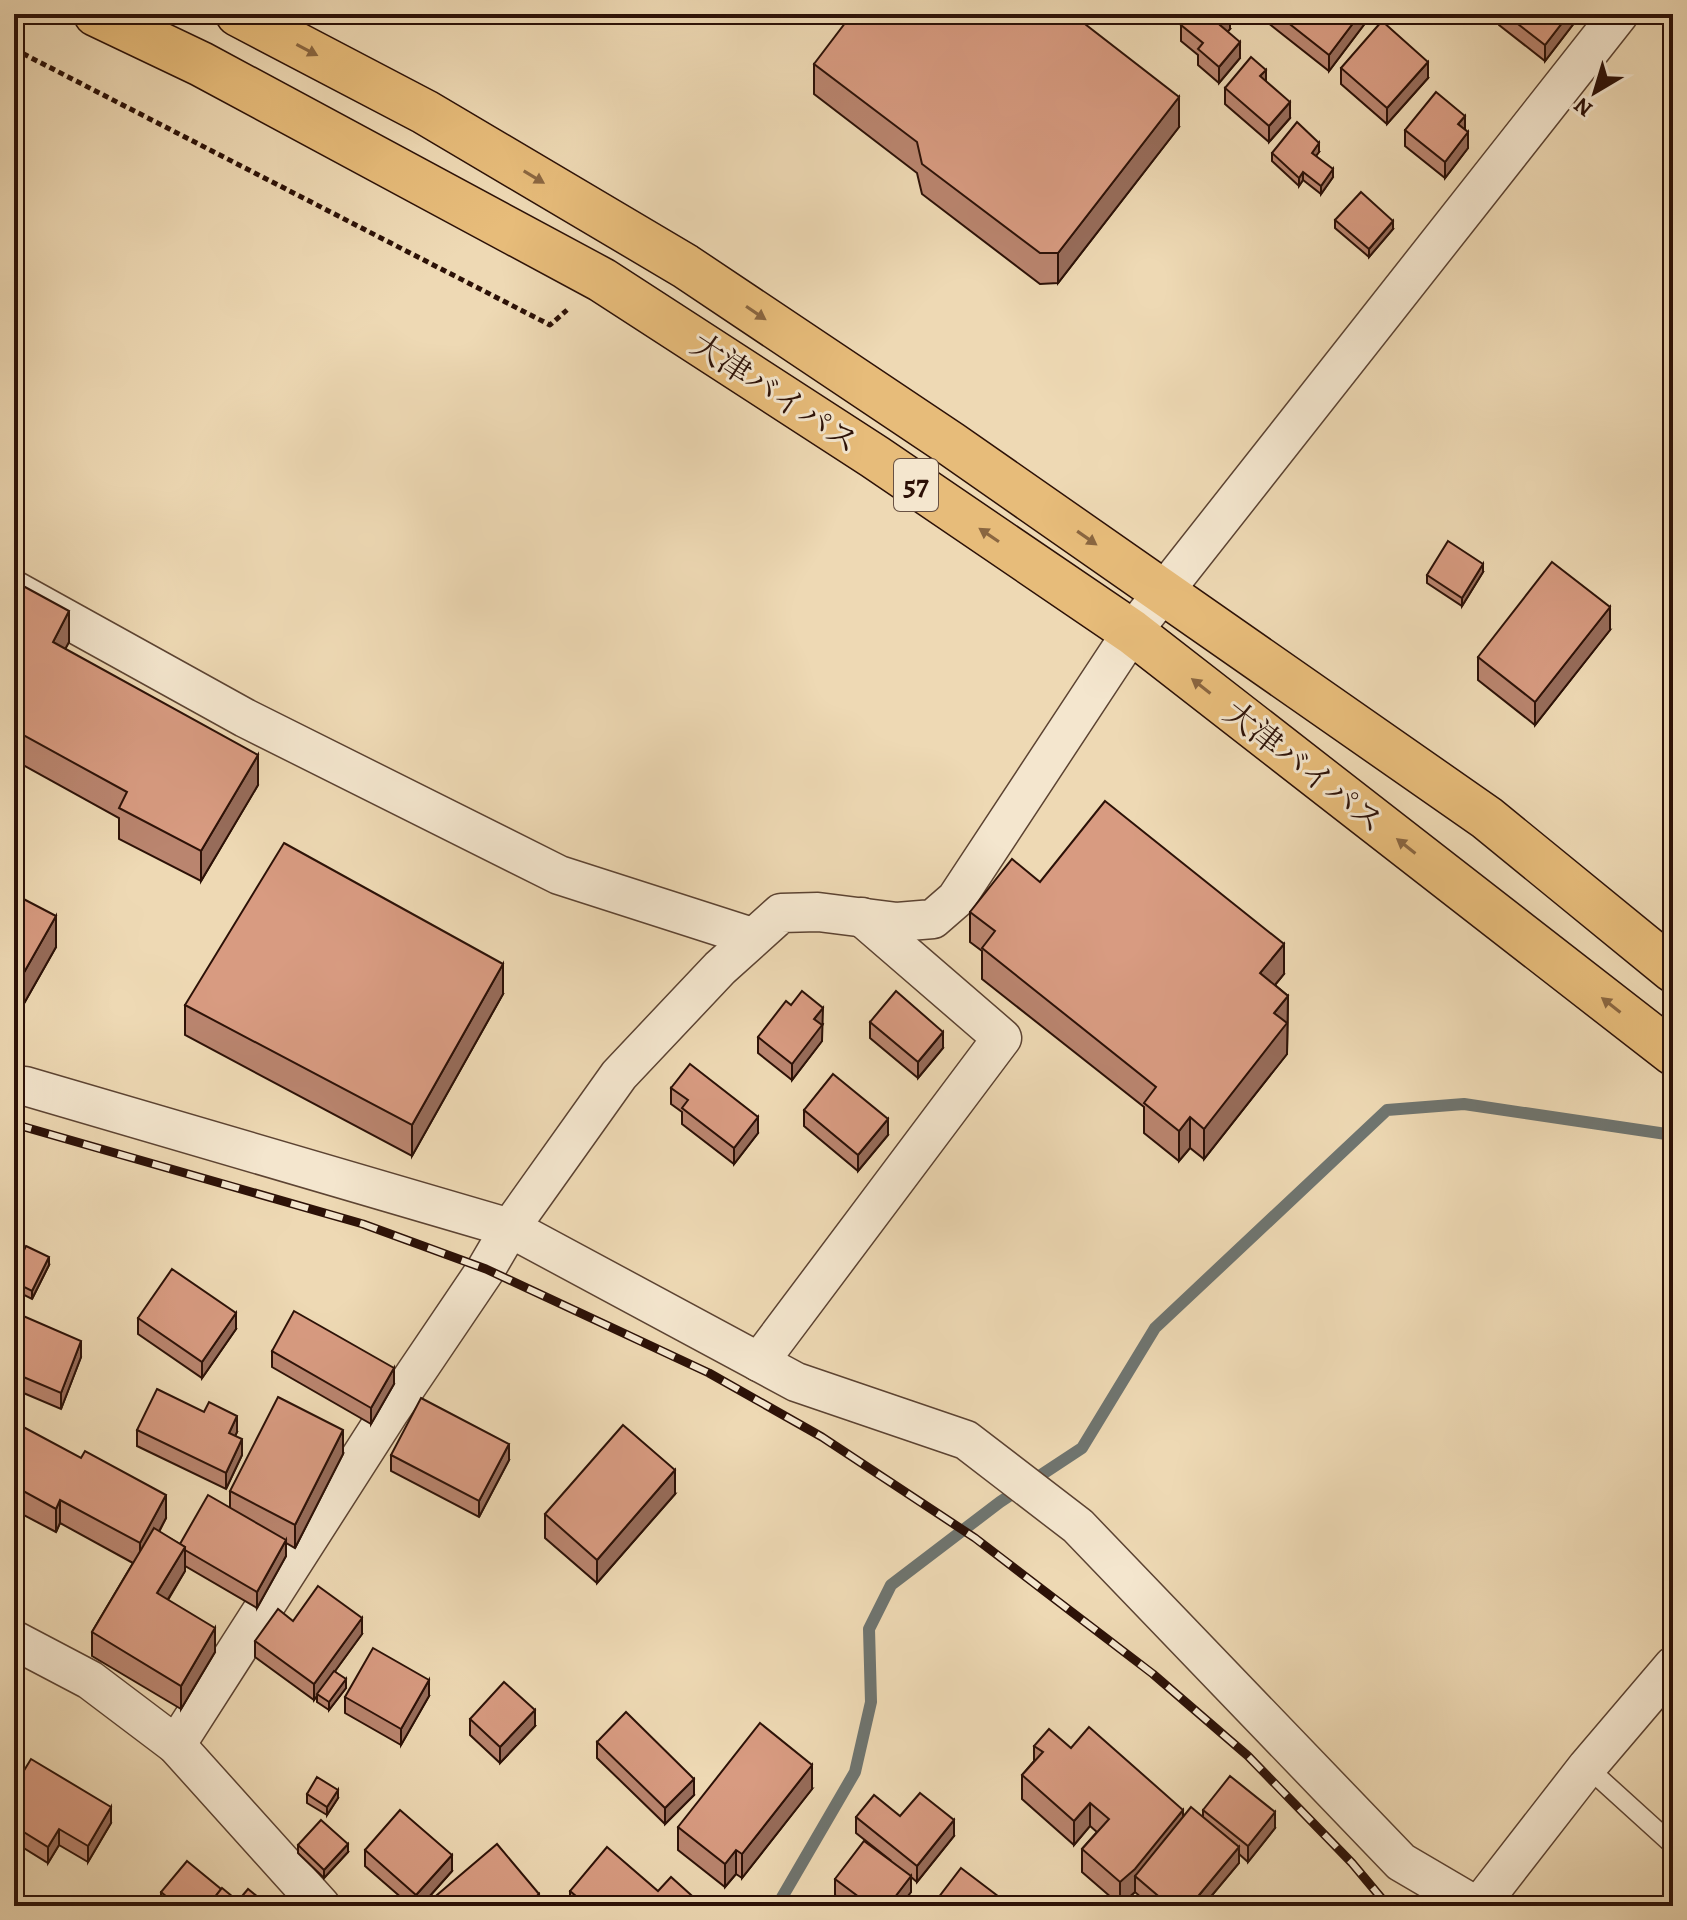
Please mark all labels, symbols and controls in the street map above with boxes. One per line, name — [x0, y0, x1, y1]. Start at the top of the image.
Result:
one-way arrow — [296, 44, 319, 57]
north arrow — [1555, 52, 1635, 132]
text: N — [1568, 90, 1599, 124]
one-way arrow — [523, 169, 545, 183]
one-way arrow — [745, 305, 766, 320]
street label: 大津バイパス — [683, 322, 867, 464]
road number: 57 — [894, 459, 938, 511]
one-way arrow — [979, 528, 1000, 543]
one-way arrow — [1076, 530, 1097, 545]
one-way arrow — [1191, 678, 1211, 695]
street label: 大津バイパス — [1215, 691, 1393, 843]
one-way arrow — [1396, 838, 1416, 854]
one-way arrow — [1601, 997, 1621, 1014]

